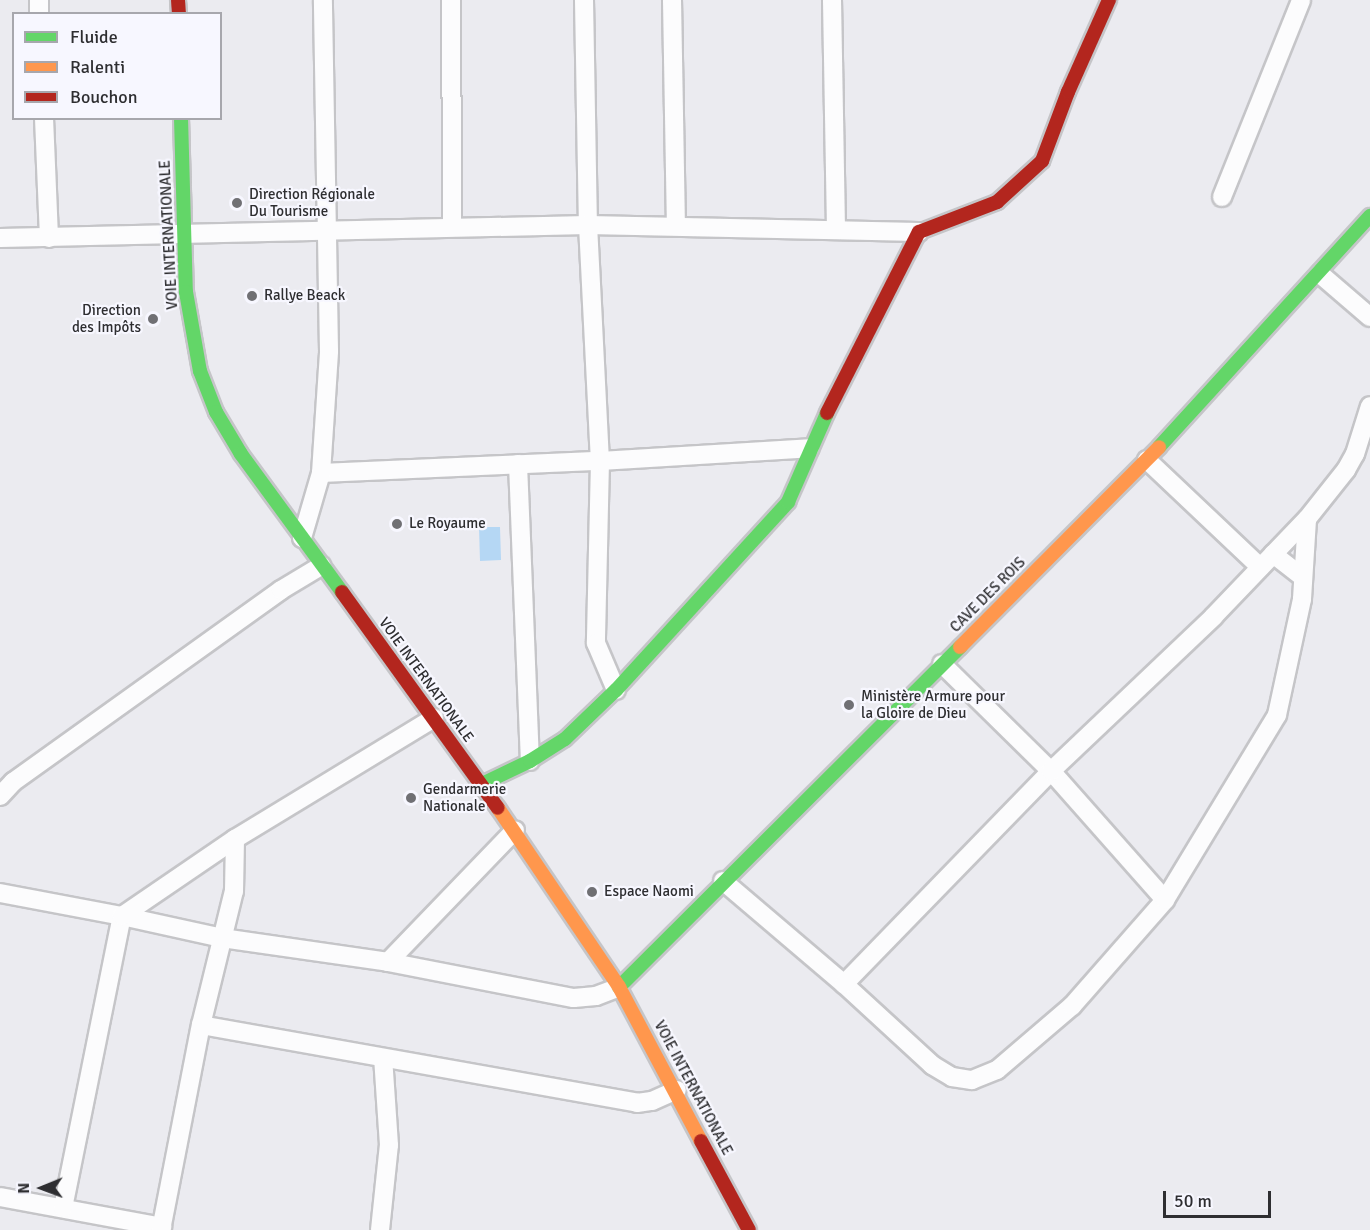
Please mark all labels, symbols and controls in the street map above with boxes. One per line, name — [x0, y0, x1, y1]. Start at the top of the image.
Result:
legend — [12, 12, 222, 120]
text: Fluide — [70, 26, 118, 48]
text: Ralenti — [70, 56, 125, 78]
text: Bouchon — [70, 86, 138, 108]
street label: VOIE INTERNATIONALE — [156, 160, 182, 310]
place label: Direction Régionale Du Tourisme — [249, 185, 375, 220]
marker: Direction Régionale Du Tourisme — [230, 196, 244, 210]
place label: Rallye Beack — [264, 287, 345, 305]
marker: Rallye Beack — [245, 289, 259, 303]
place label: Direction des Impôts — [72, 301, 141, 336]
marker: Direction des Impôts — [146, 312, 160, 326]
place label: Le Royaume — [409, 515, 486, 533]
marker: Le Royaume — [390, 517, 404, 531]
street label: CAVE DES ROIS — [947, 554, 1029, 636]
street label: VOIE INTERNATIONALE — [375, 614, 477, 746]
place label: Ministère Armure pour la Gloire de Dieu — [861, 687, 1005, 722]
marker: Ministère Armure pour la Gloire de Dieu — [842, 698, 856, 712]
place label: Gendarmerie Nationale — [423, 780, 506, 815]
marker: Gendarmerie Nationale — [404, 791, 418, 805]
place label: Espace Naomi — [604, 883, 694, 901]
marker: Espace Naomi — [585, 885, 599, 899]
street label: VOIE INTERNATIONALE — [650, 1018, 736, 1158]
north arrow — [12, 1158, 72, 1218]
scale bar — [1166, 1179, 1274, 1217]
text: N — [14, 1183, 34, 1194]
text: 50 m — [1174, 1190, 1212, 1212]

